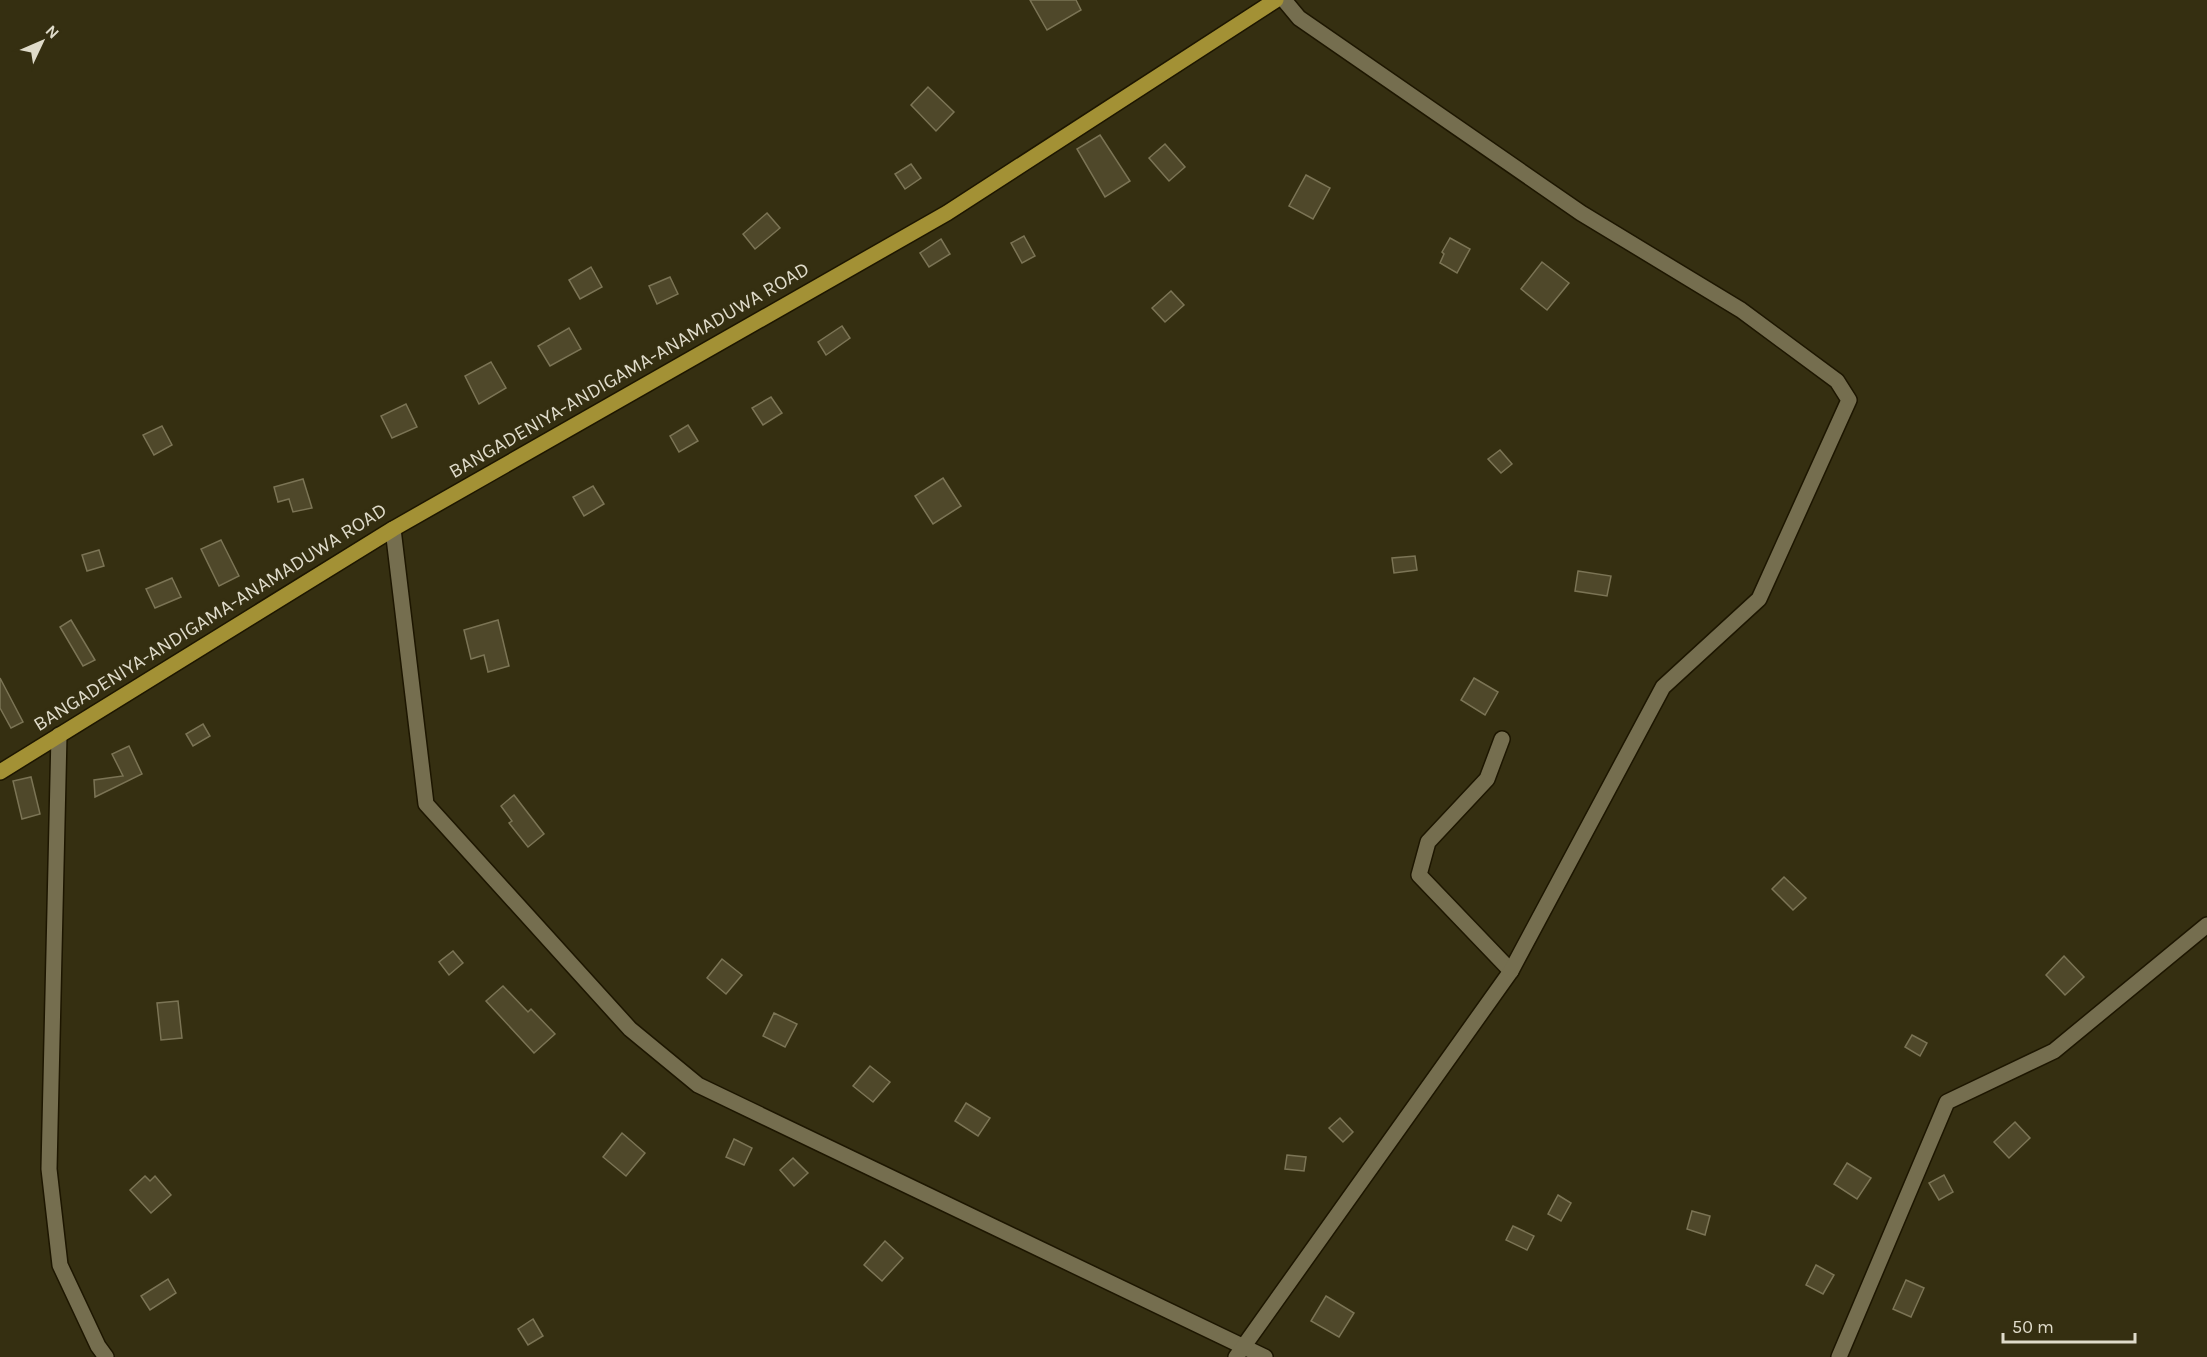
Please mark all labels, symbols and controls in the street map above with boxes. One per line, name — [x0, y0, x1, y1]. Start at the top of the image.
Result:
north arrow — [12, 12, 72, 72]
text: N — [42, 21, 63, 43]
street label: BANGADENIYA-ANDIGAMA-ANAMADUWA ROAD — [445, 257, 813, 483]
street label: BANGADENIYA-ANDIGAMA-ANAMADUWA ROAD — [29, 498, 391, 736]
scale bar — [2003, 1306, 2135, 1344]
text: 50 m — [2012, 1316, 2054, 1338]

